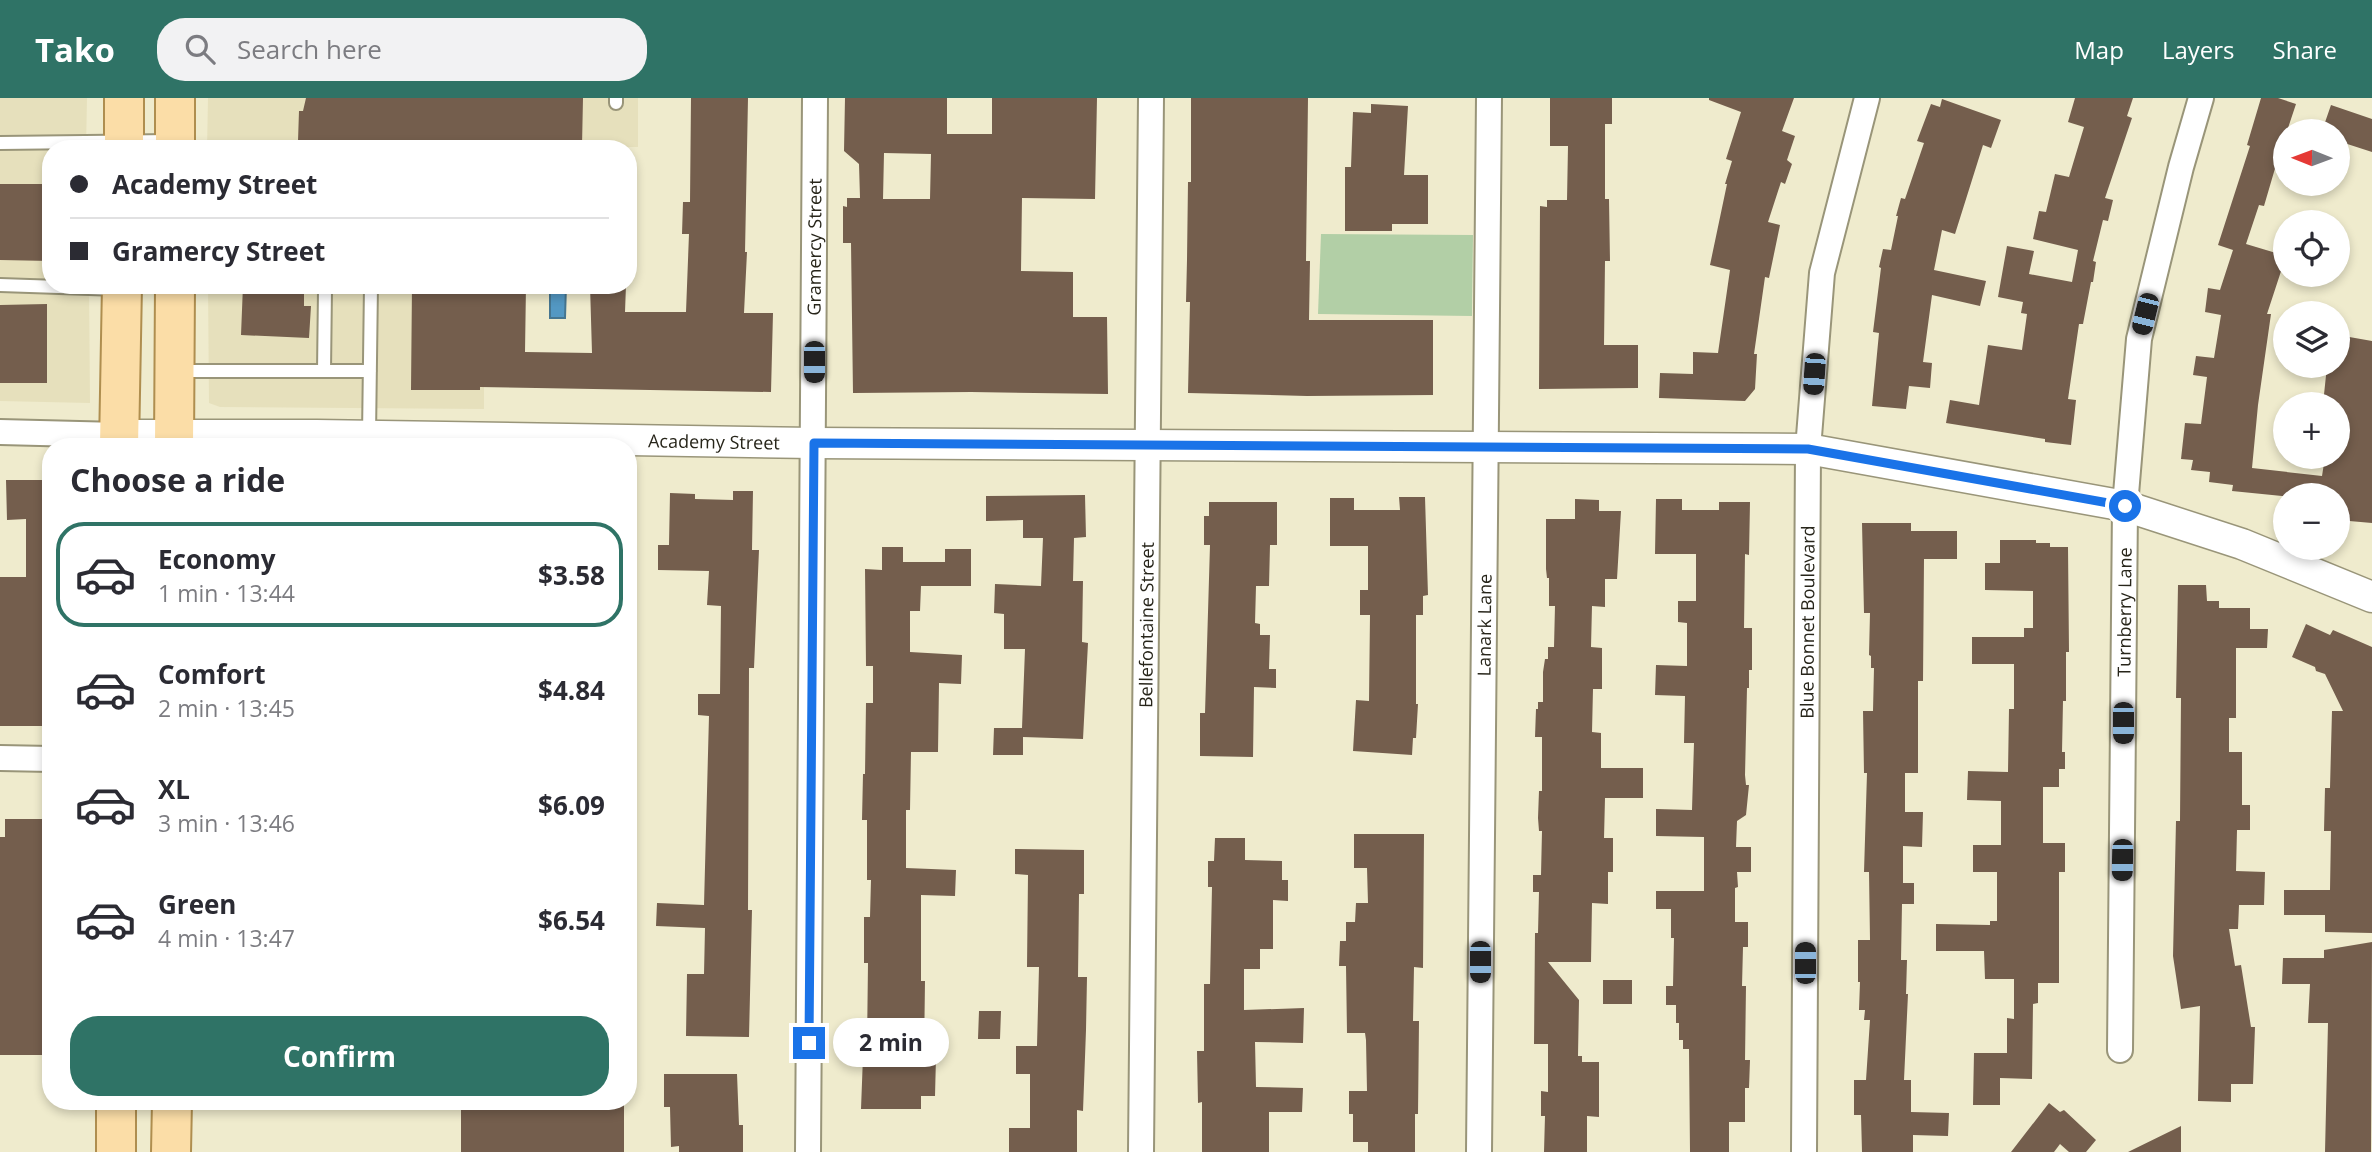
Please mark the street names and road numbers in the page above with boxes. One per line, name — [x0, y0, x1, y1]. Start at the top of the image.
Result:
street label: Gramercy Street — [802, 178, 826, 316]
street label: Academy Street — [648, 428, 780, 454]
street label: Blue Bonnet Boulevard — [1794, 525, 1820, 719]
street label: Bellefontaine Street — [1133, 542, 1159, 708]
street label: Turnberry Lane — [2111, 547, 2137, 677]
street label: Lanark Lane — [1472, 574, 1496, 676]

